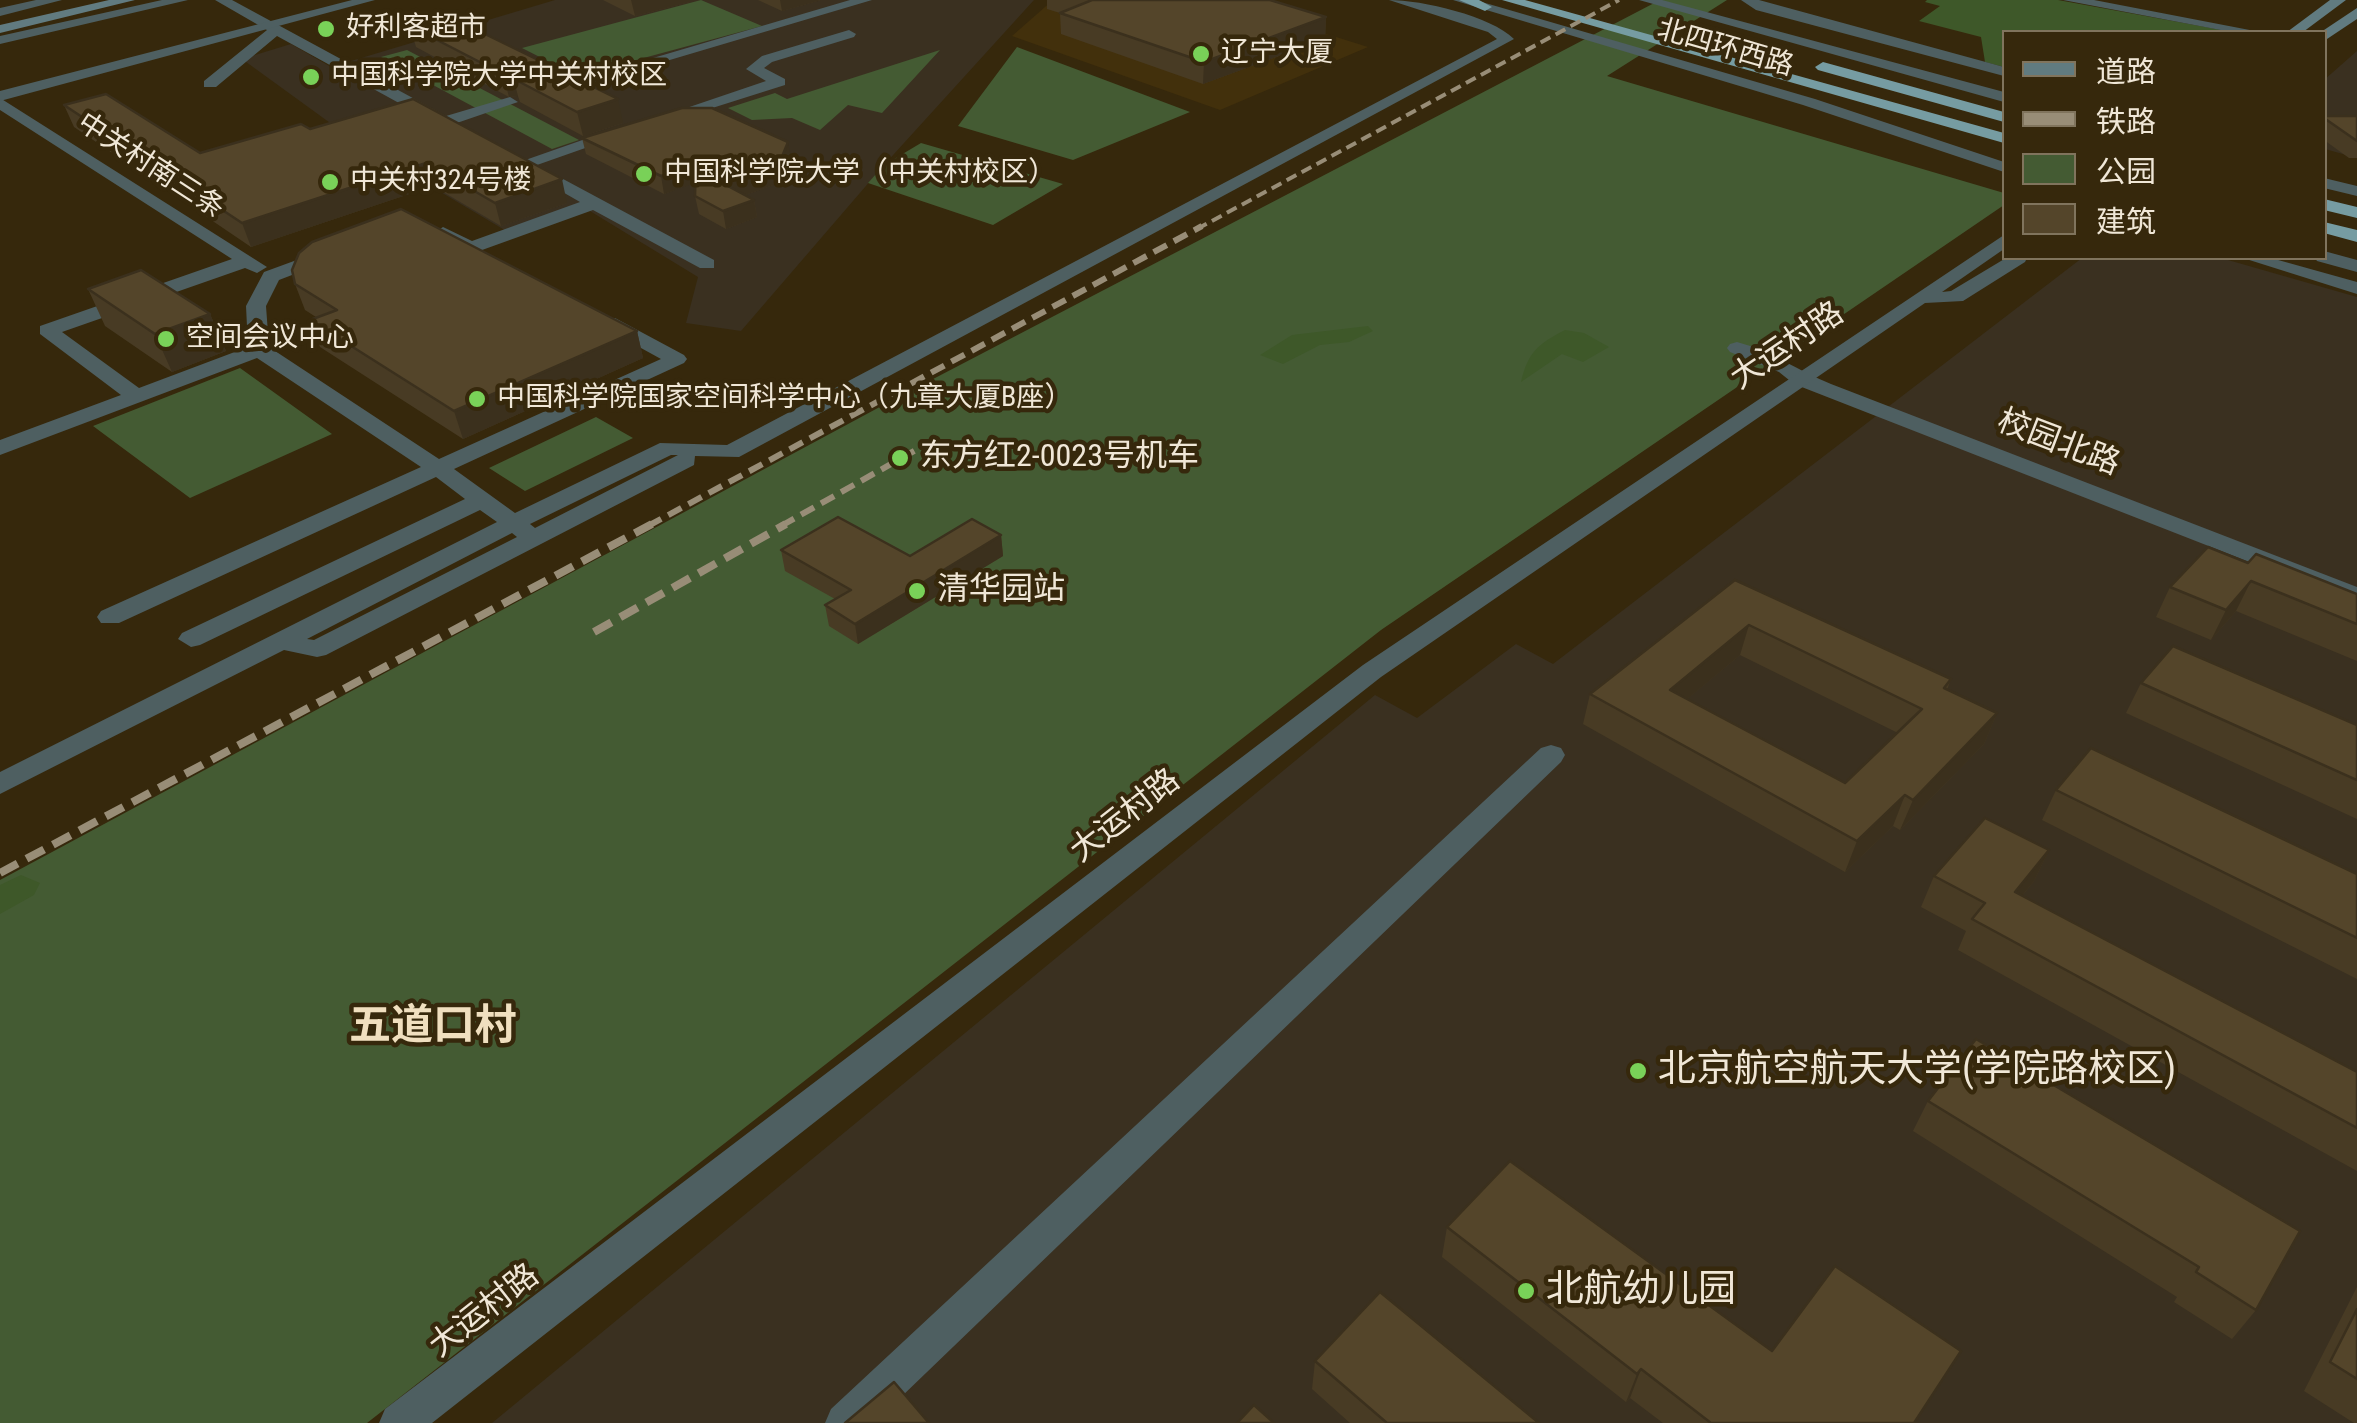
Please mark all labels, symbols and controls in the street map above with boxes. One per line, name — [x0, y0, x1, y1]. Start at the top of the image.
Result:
place label: 好利客超市 — [346, 12, 486, 46]
street label: 北四环西路 — [1653, 14, 1797, 84]
marker: 好利客超市 — [315, 18, 337, 40]
legend — [2002, 30, 2327, 260]
place label: 辽宁大厦 — [1221, 37, 1333, 71]
marker: 辽宁大厦 — [1190, 43, 1212, 65]
text: 道路 — [2096, 54, 2156, 89]
place label: 中国科学院大学中关村校区 — [331, 60, 667, 94]
marker: 中国科学院大学中关村校区 — [300, 66, 322, 88]
text: 铁路 — [2096, 104, 2156, 139]
street label: 中关村南三条 — [70, 107, 230, 227]
text: 公园 — [2096, 154, 2156, 189]
place label: 中国科学院大学（中关村校区） — [664, 157, 1056, 191]
marker: 中国科学院大学（中关村校区） — [633, 163, 655, 185]
place label: 中关村324号楼 — [350, 165, 531, 199]
marker: 中关村324号楼 — [319, 171, 341, 193]
text: 建筑 — [2096, 204, 2156, 239]
street label: 大运村路 — [1724, 295, 1852, 399]
place label: 空间会议中心 — [186, 322, 354, 356]
marker: 空间会议中心 — [155, 328, 177, 350]
place label: 中国科学院国家空间科学中心（九章大厦B座） — [497, 382, 1072, 416]
marker: 中国科学院国家空间科学中心（九章大厦B座） — [466, 388, 488, 410]
street label: 校园北路 — [1991, 403, 2125, 485]
place label: 东方红2-0023号机车 — [920, 439, 1199, 477]
marker: 东方红2-0023号机车 — [889, 447, 911, 469]
place label: 清华园站 — [937, 572, 1065, 610]
marker: 清华园站 — [906, 580, 928, 602]
street label: 大运村路 — [1064, 762, 1188, 872]
district label: 五道口村 — [349, 1003, 517, 1053]
place label: 北京航空航天大学(学院路校区) — [1658, 1048, 2176, 1094]
marker: 北京航空航天大学(学院路校区) — [1627, 1060, 1649, 1082]
street label: 大运村路 — [423, 1257, 547, 1367]
place label: 北航幼儿园 — [1546, 1268, 1736, 1314]
marker: 北航幼儿园 — [1515, 1280, 1537, 1302]

